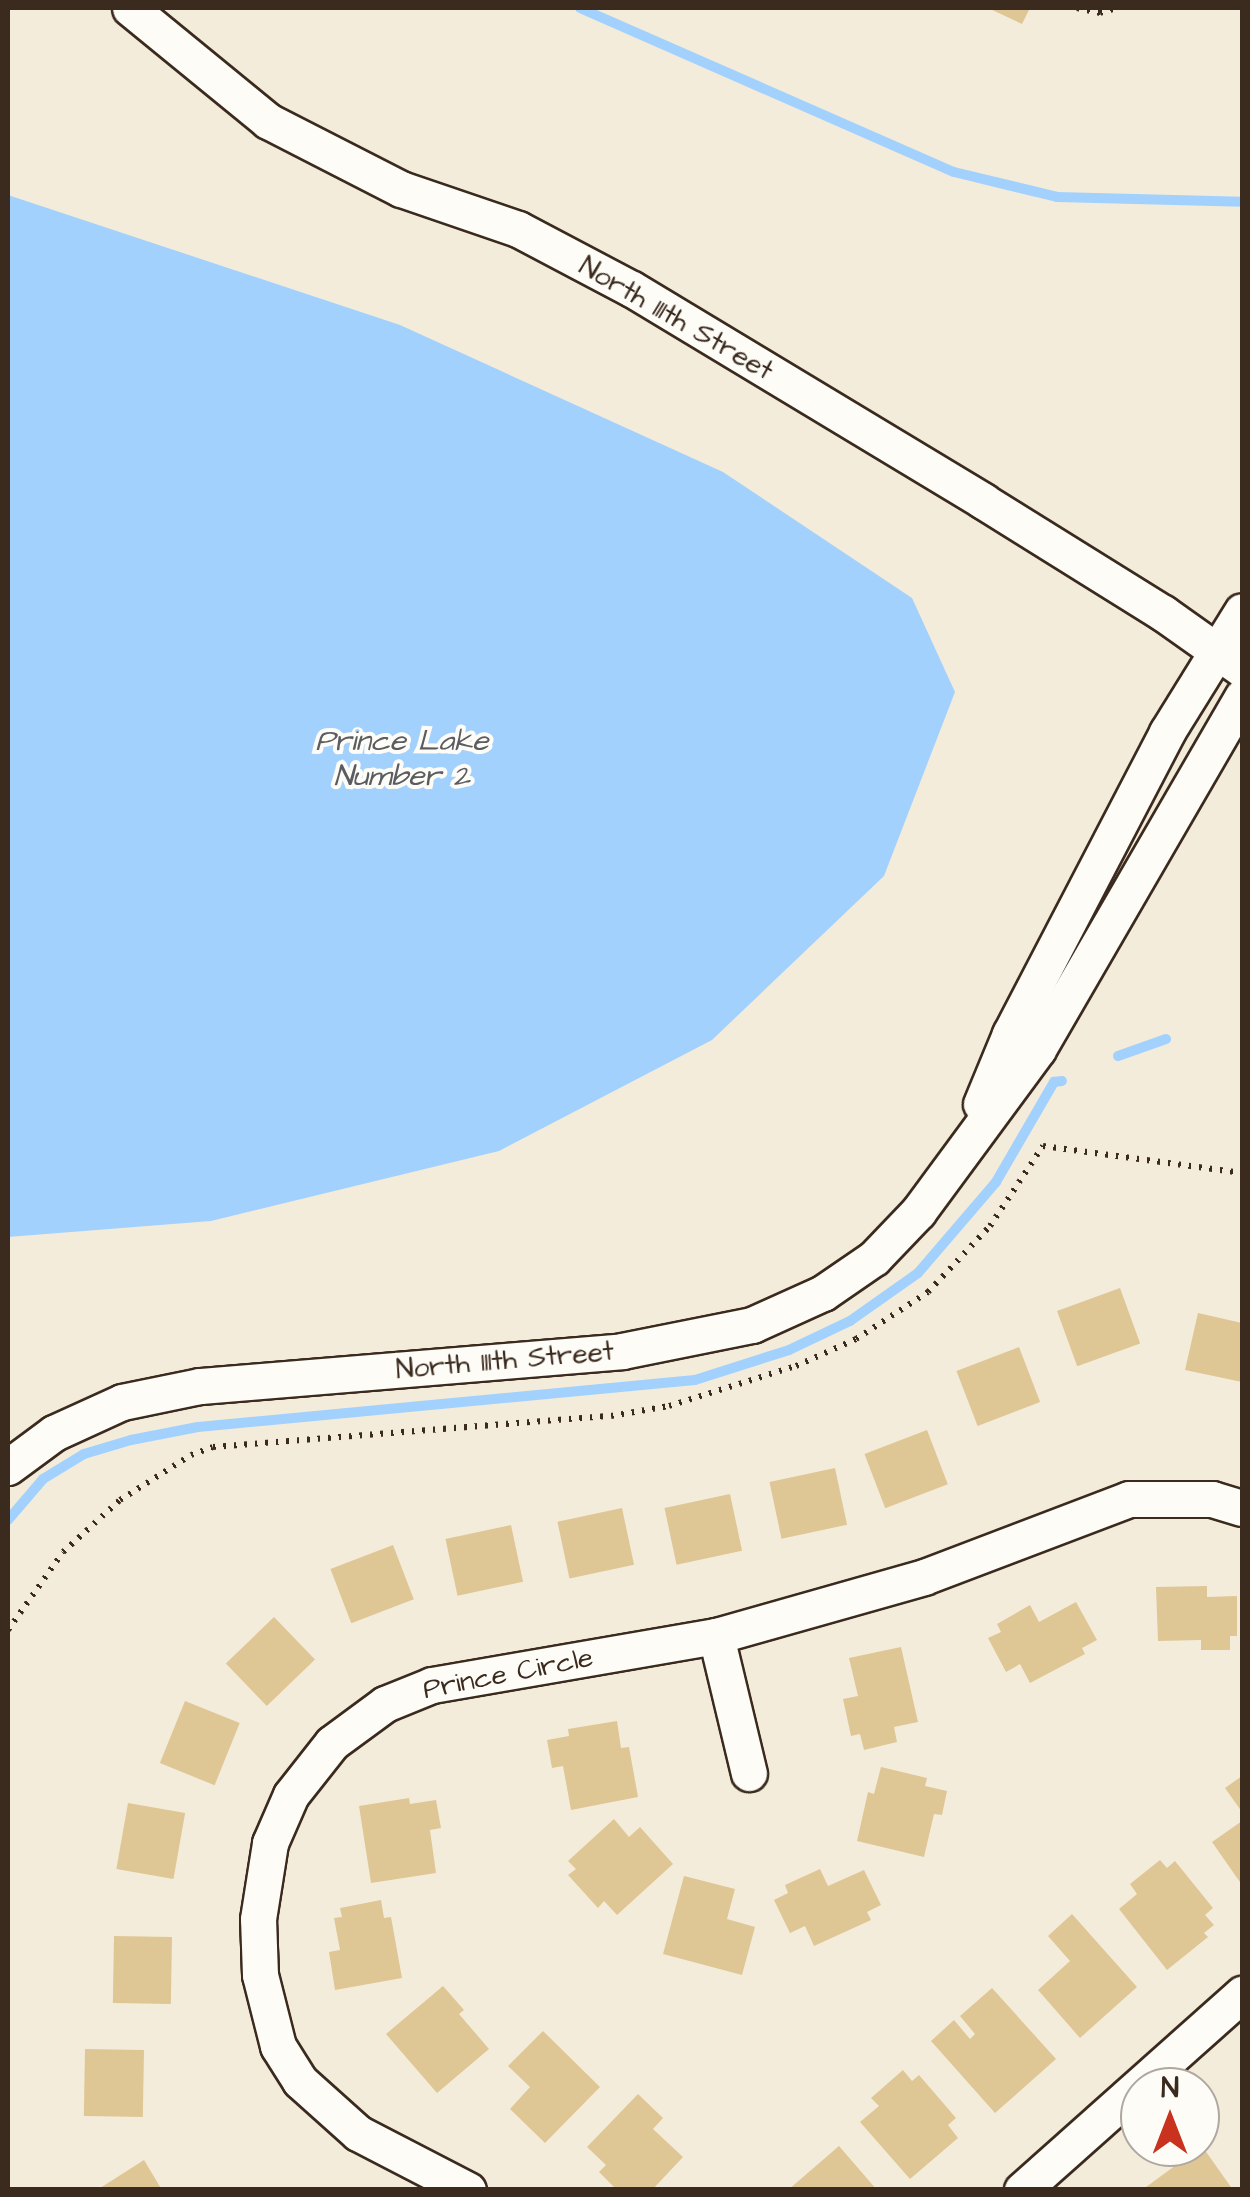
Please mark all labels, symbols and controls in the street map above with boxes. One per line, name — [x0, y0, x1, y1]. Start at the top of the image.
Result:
street label: North 111th Street — [573, 250, 779, 388]
water label: Prince Lake Number 2 — [315, 723, 489, 794]
street label: North 111th Street — [395, 1335, 615, 1387]
street label: Prince Circle — [420, 1641, 596, 1707]
north arrow — [1120, 2067, 1220, 2167]
text: N — [1161, 2069, 1179, 2108]

